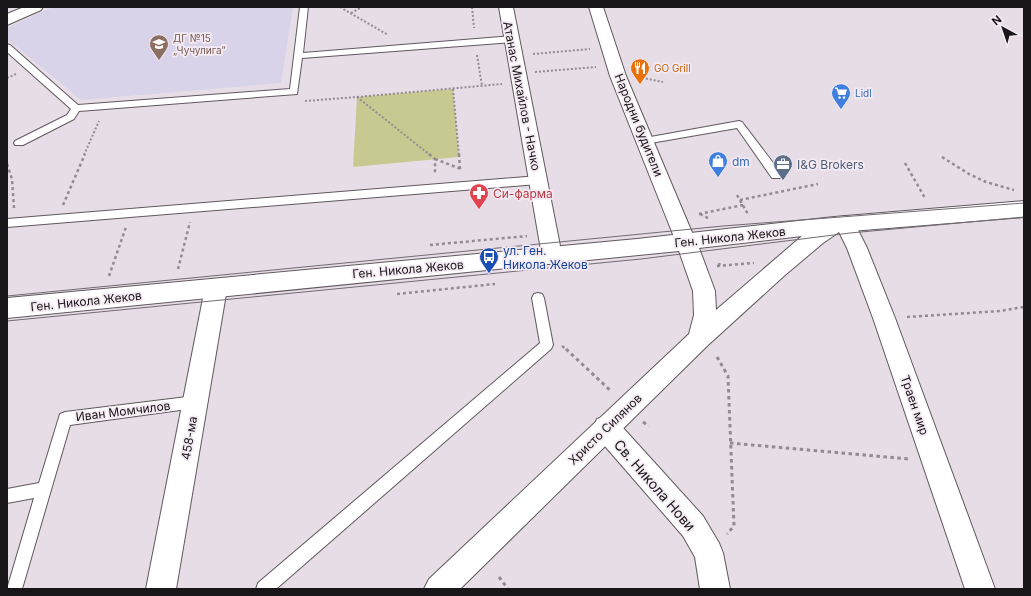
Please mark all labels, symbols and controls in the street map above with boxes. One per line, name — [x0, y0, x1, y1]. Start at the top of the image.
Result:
north arrow — [983, 8, 1023, 48]
text: N — [989, 12, 1004, 28]
street label: Атанас Михайлов - Начко — [500, 20, 544, 172]
place label: ДГ №15 „Чучулига“ — [173, 32, 226, 56]
school or university icon: ДГ №15 „Чучулига“ — [148, 33, 170, 61]
restaurant icon: GO Grill — [629, 57, 651, 85]
place label: GO Grill — [654, 62, 691, 74]
street label: Народни будители — [612, 71, 666, 179]
supermarket icon: Lidl — [830, 82, 852, 110]
place label: Lidl — [855, 87, 872, 99]
shop icon: dm — [707, 150, 729, 178]
office icon: I&G Brokers — [772, 153, 794, 181]
place label: dm — [732, 154, 750, 169]
place label: I&G Brokers — [797, 157, 864, 172]
pharmacy icon: Си-фарма — [468, 182, 490, 210]
place label: Си-фарма — [493, 186, 553, 201]
street label: Ген. Никола Жеков — [674, 224, 787, 250]
place label: ул. Ген. Никола Жеков — [503, 243, 588, 272]
bus stop icon: ул. Ген. Никола Жеков — [478, 246, 500, 274]
street label: Ген. Никола Жеков — [352, 257, 465, 281]
street label: Ген. Никола Жеков — [30, 288, 143, 314]
street label: Траен мир — [898, 373, 932, 437]
street label: Христо Силянов — [565, 390, 645, 468]
street label: Иван Момчилов — [75, 398, 171, 424]
street label: 458-ма — [178, 415, 200, 461]
street label: Св. Никола Нови — [611, 436, 699, 534]

